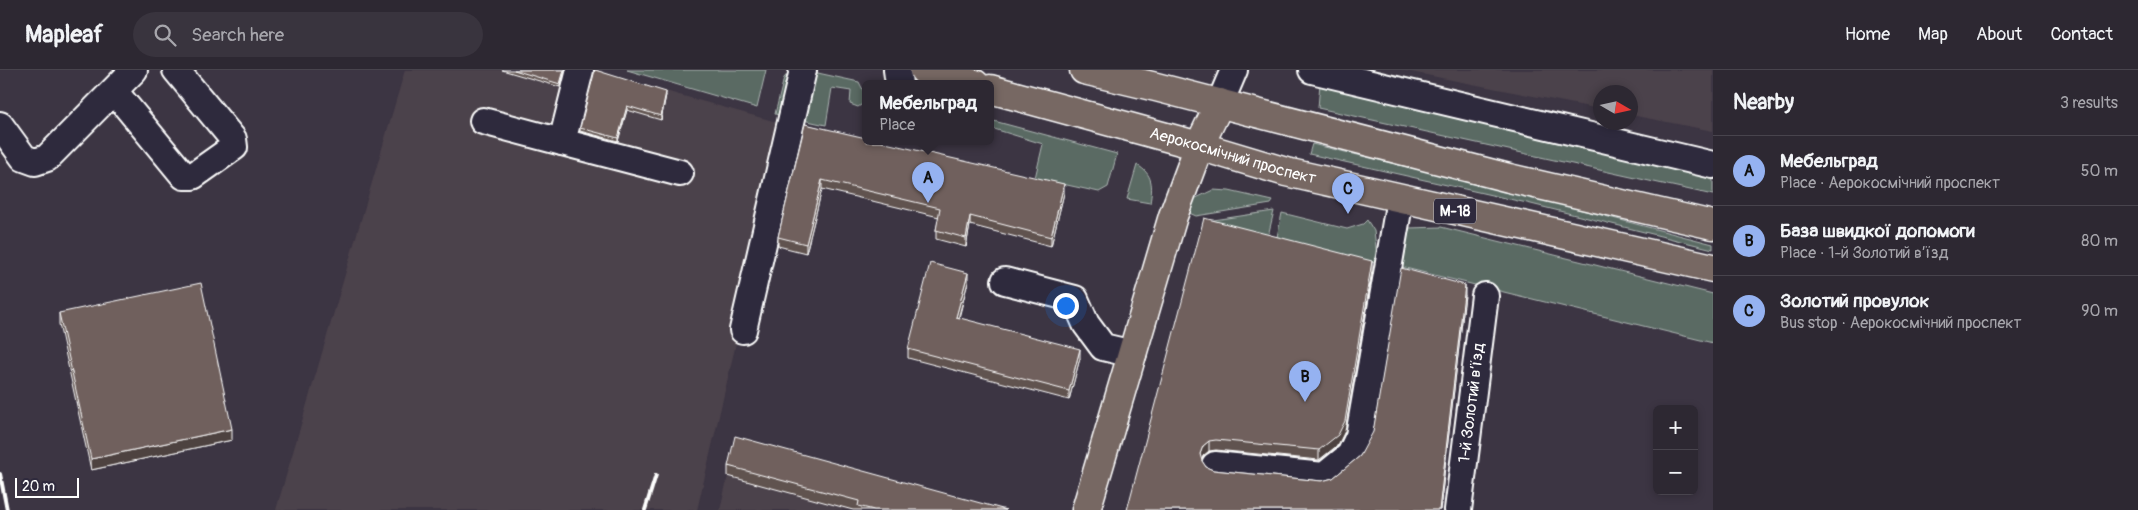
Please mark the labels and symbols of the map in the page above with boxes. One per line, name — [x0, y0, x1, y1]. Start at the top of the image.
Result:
north arrow — [1593, 85, 1638, 130]
street label: Аерокосмічний проспект — [1148, 123, 1318, 188]
pin: A — [912, 162, 944, 203]
pin: C — [1332, 173, 1364, 214]
road number: М-18 — [1434, 198, 1476, 224]
your location — [1053, 293, 1079, 319]
street label: 1-й Золотий в’їзд — [1454, 342, 1489, 464]
pin: B — [1289, 361, 1321, 402]
scale bar — [15, 475, 79, 498]

